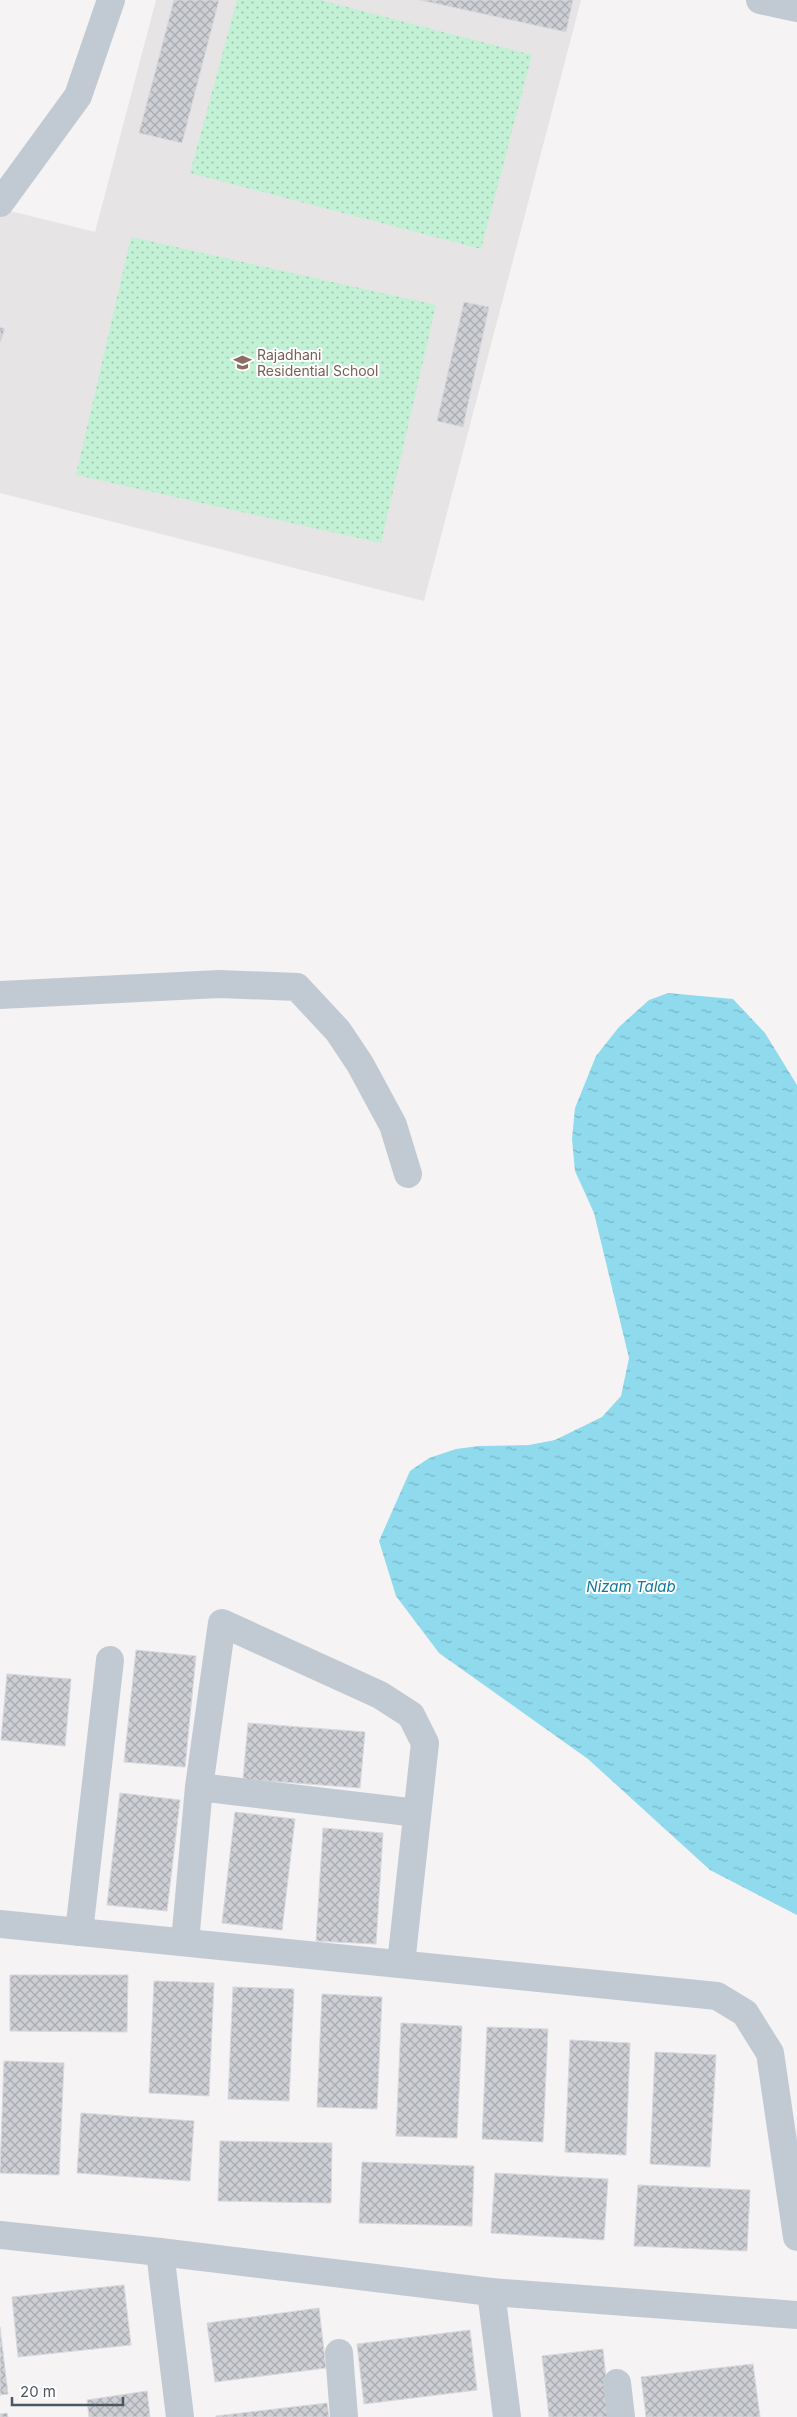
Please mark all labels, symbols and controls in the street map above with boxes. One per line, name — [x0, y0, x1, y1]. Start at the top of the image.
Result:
place label: Rajadhani Residential School — [257, 346, 378, 379]
school or university icon: Rajadhani Residential School — [233, 353, 253, 373]
water label: Nizam Talab — [586, 1577, 676, 1596]
scale bar — [12, 2374, 124, 2406]
text: 20 m — [20, 2382, 56, 2401]

